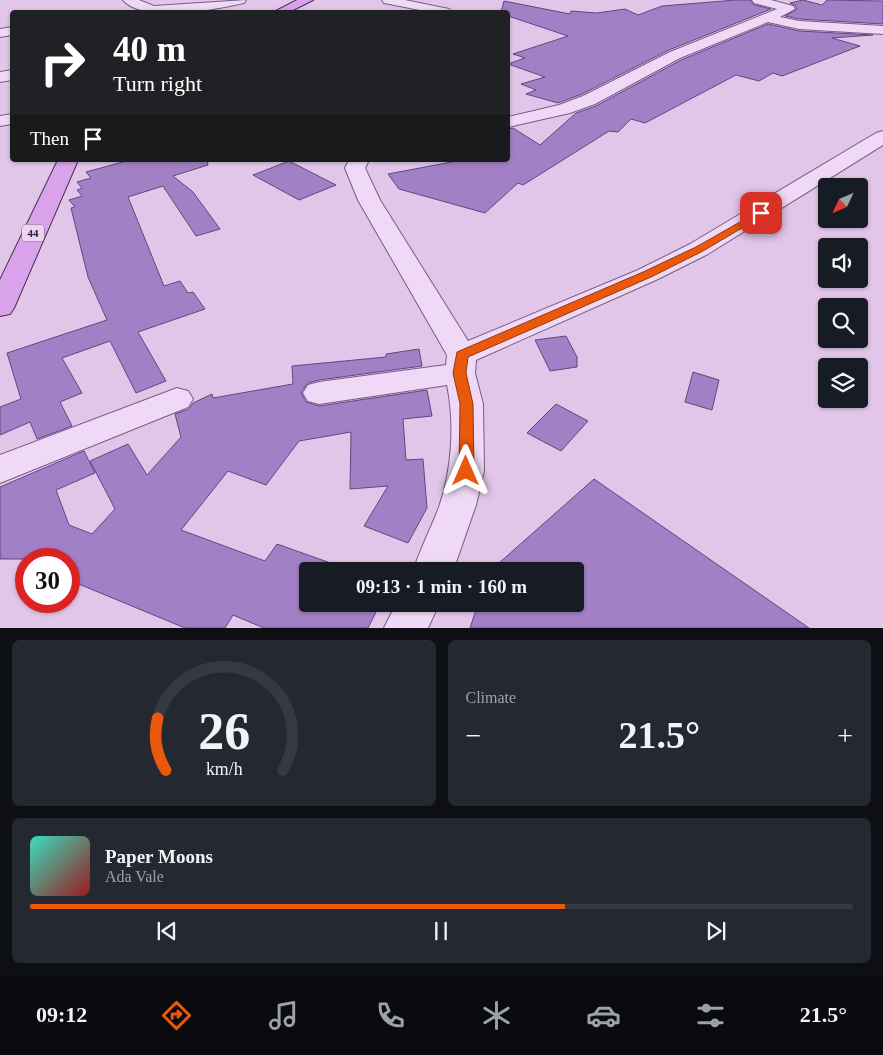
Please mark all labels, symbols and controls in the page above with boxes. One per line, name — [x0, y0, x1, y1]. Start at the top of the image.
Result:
icon: right — [30, 30, 95, 95]
text: 40 m — [113, 30, 186, 69]
text: Turn right — [113, 71, 202, 96]
icon: arrive — [79, 125, 107, 153]
text: Then — [30, 128, 69, 149]
north arrow — [818, 178, 868, 228]
map controls — [818, 178, 868, 408]
pin — [740, 192, 782, 234]
icon: arrive — [747, 199, 775, 227]
road number: 44 — [22, 224, 44, 242]
button: sound — [818, 238, 868, 288]
button: search — [818, 298, 868, 348]
button: layers — [818, 358, 868, 408]
position arrow — [439, 444, 491, 496]
speed limit sign: 30 — [15, 548, 80, 613]
text: 09:13 · 1 min · 160 m — [356, 576, 527, 597]
text: Climate — [466, 689, 516, 706]
text: 26 — [198, 703, 250, 760]
text: 21.5° — [618, 714, 700, 756]
text: − — [466, 720, 481, 751]
text: + — [837, 720, 853, 751]
text: km/h — [205, 759, 242, 779]
text: Paper Moons — [105, 846, 213, 867]
text: Ada Vale — [105, 868, 164, 885]
icon: previous — [153, 917, 181, 945]
icon: pause — [427, 917, 455, 945]
icon: next — [702, 917, 730, 945]
icon: directions — [159, 998, 194, 1033]
icon: music — [266, 998, 301, 1033]
icon: phone — [373, 998, 408, 1033]
icon: climate — [479, 998, 514, 1033]
icon: car — [586, 998, 621, 1033]
icon: filters — [693, 998, 728, 1033]
text: 09:12 — [36, 1002, 87, 1027]
text: 21.5° — [800, 1002, 847, 1027]

